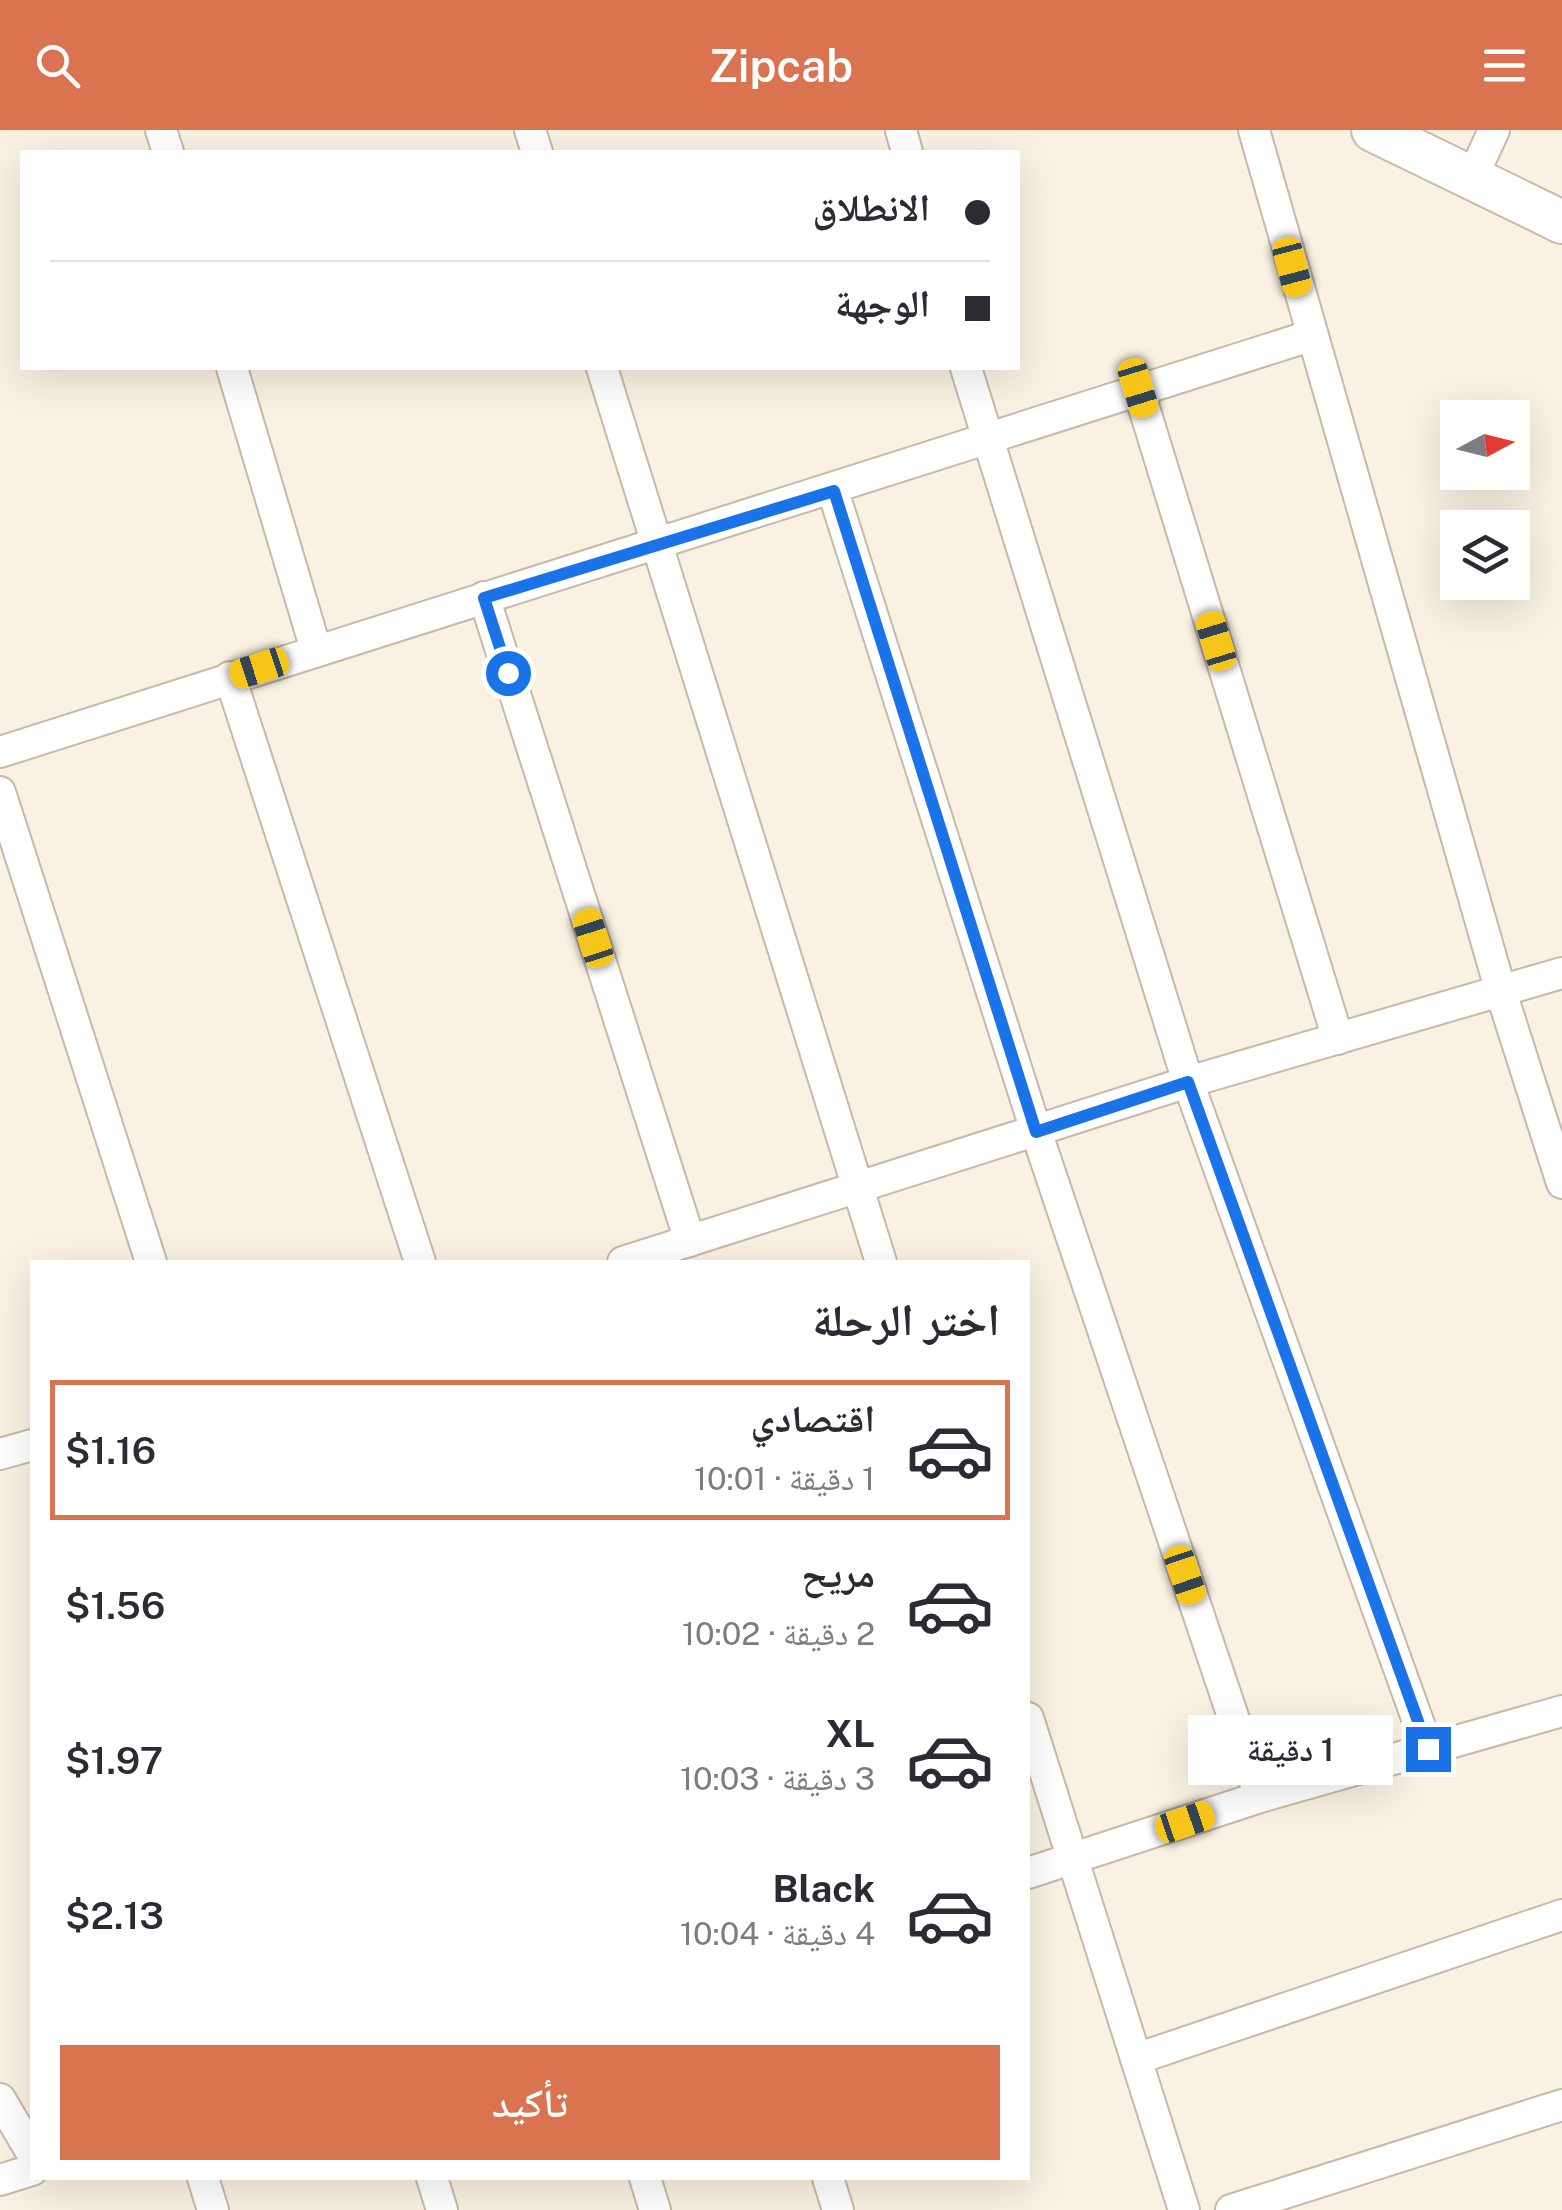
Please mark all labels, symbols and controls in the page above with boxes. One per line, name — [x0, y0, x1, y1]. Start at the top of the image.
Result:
icon: search — [30, 38, 85, 93]
icon: menu — [1477, 38, 1532, 93]
text: Zipcab — [709, 39, 853, 92]
text: الانطلاق — [812, 185, 930, 230]
car — [1270, 234, 1314, 300]
text: الوجهة — [835, 281, 930, 326]
car — [1115, 355, 1161, 421]
north arrow — [1440, 400, 1530, 490]
map controls — [1440, 400, 1530, 600]
button: layers — [1440, 510, 1530, 600]
car — [1193, 608, 1239, 674]
car — [226, 644, 292, 692]
route start — [486, 651, 531, 696]
car — [569, 905, 617, 971]
text: اختر الرحلة — [812, 1293, 1000, 1346]
text: اقتصادي — [751, 1396, 875, 1441]
icon: car — [905, 1405, 995, 1495]
text: $1.16 — [65, 1428, 156, 1473]
text: 1 دقيقة · 10:01 — [694, 1460, 875, 1497]
car — [1161, 1542, 1209, 1608]
text: مريح — [801, 1551, 875, 1596]
icon: car — [905, 1560, 995, 1650]
text: $1.56 — [65, 1583, 165, 1628]
text: 2 دقيقة · 10:02 — [682, 1615, 875, 1652]
text: XL — [826, 1711, 875, 1756]
callout: 1 دقيقة — [1188, 1714, 1393, 1784]
icon: car — [905, 1715, 995, 1805]
route end — [1406, 1727, 1451, 1772]
text: 1 دقيقة — [1247, 1731, 1334, 1768]
text: $1.97 — [65, 1738, 163, 1783]
text: 3 دقيقة · 10:03 — [680, 1760, 875, 1797]
car — [1152, 1798, 1218, 1846]
text: Black — [772, 1866, 875, 1911]
icon: car — [905, 1870, 995, 1960]
text: $2.13 — [65, 1893, 164, 1938]
text: 4 دقيقة · 10:04 — [680, 1915, 875, 1952]
button: تأكيد — [60, 2045, 1000, 2160]

